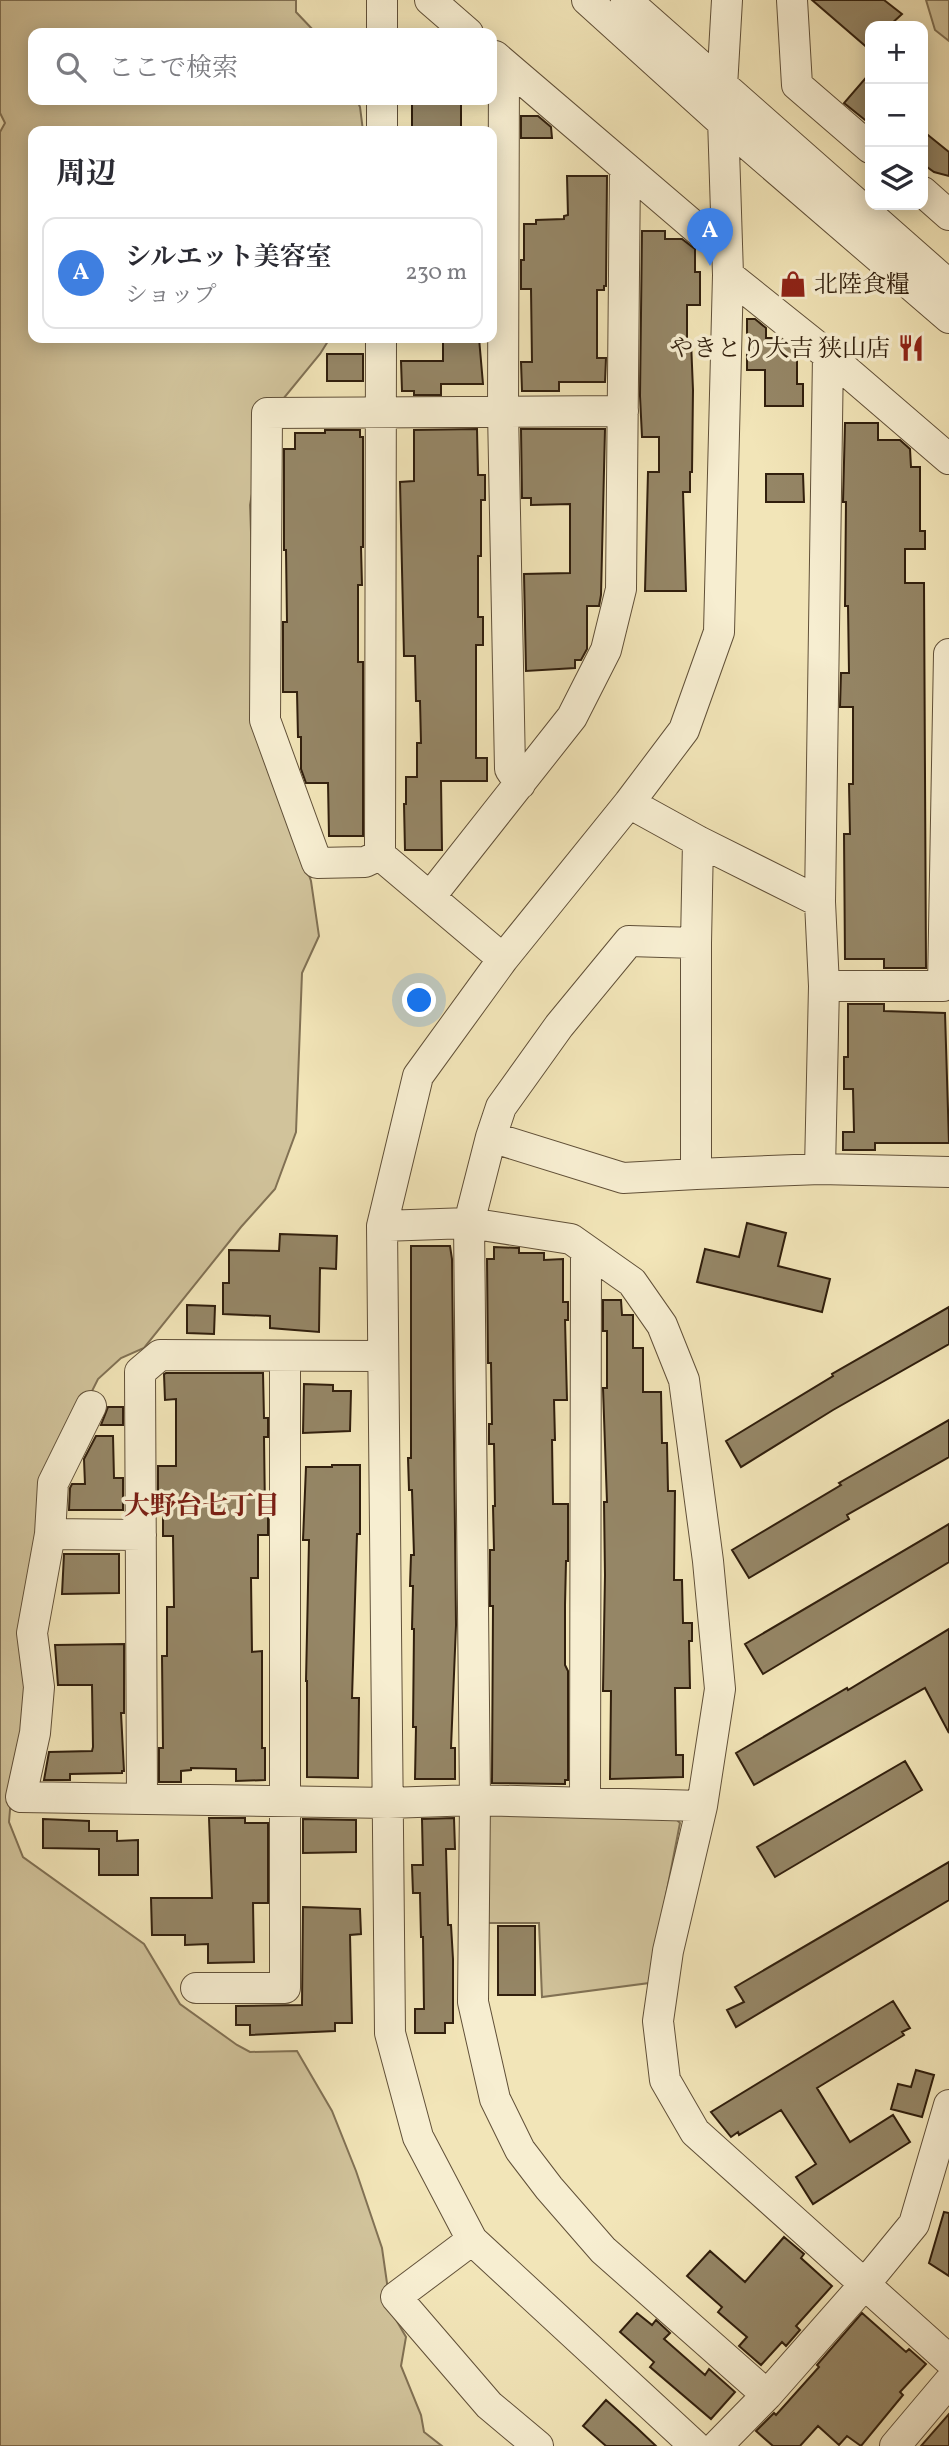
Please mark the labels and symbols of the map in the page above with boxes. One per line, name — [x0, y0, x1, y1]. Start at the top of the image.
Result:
pin: A — [687, 208, 733, 266]
shop icon: 北陸食糧 — [778, 269, 808, 299]
place label: 北陸食糧 — [814, 269, 910, 303]
place label: やきとり大吉 狭山店 — [669, 333, 890, 367]
restaurant icon: やきとり大吉 狭山店 — [896, 333, 926, 363]
your location — [402, 983, 436, 1017]
district label: 大野台七丁目 — [124, 1489, 280, 1525]

